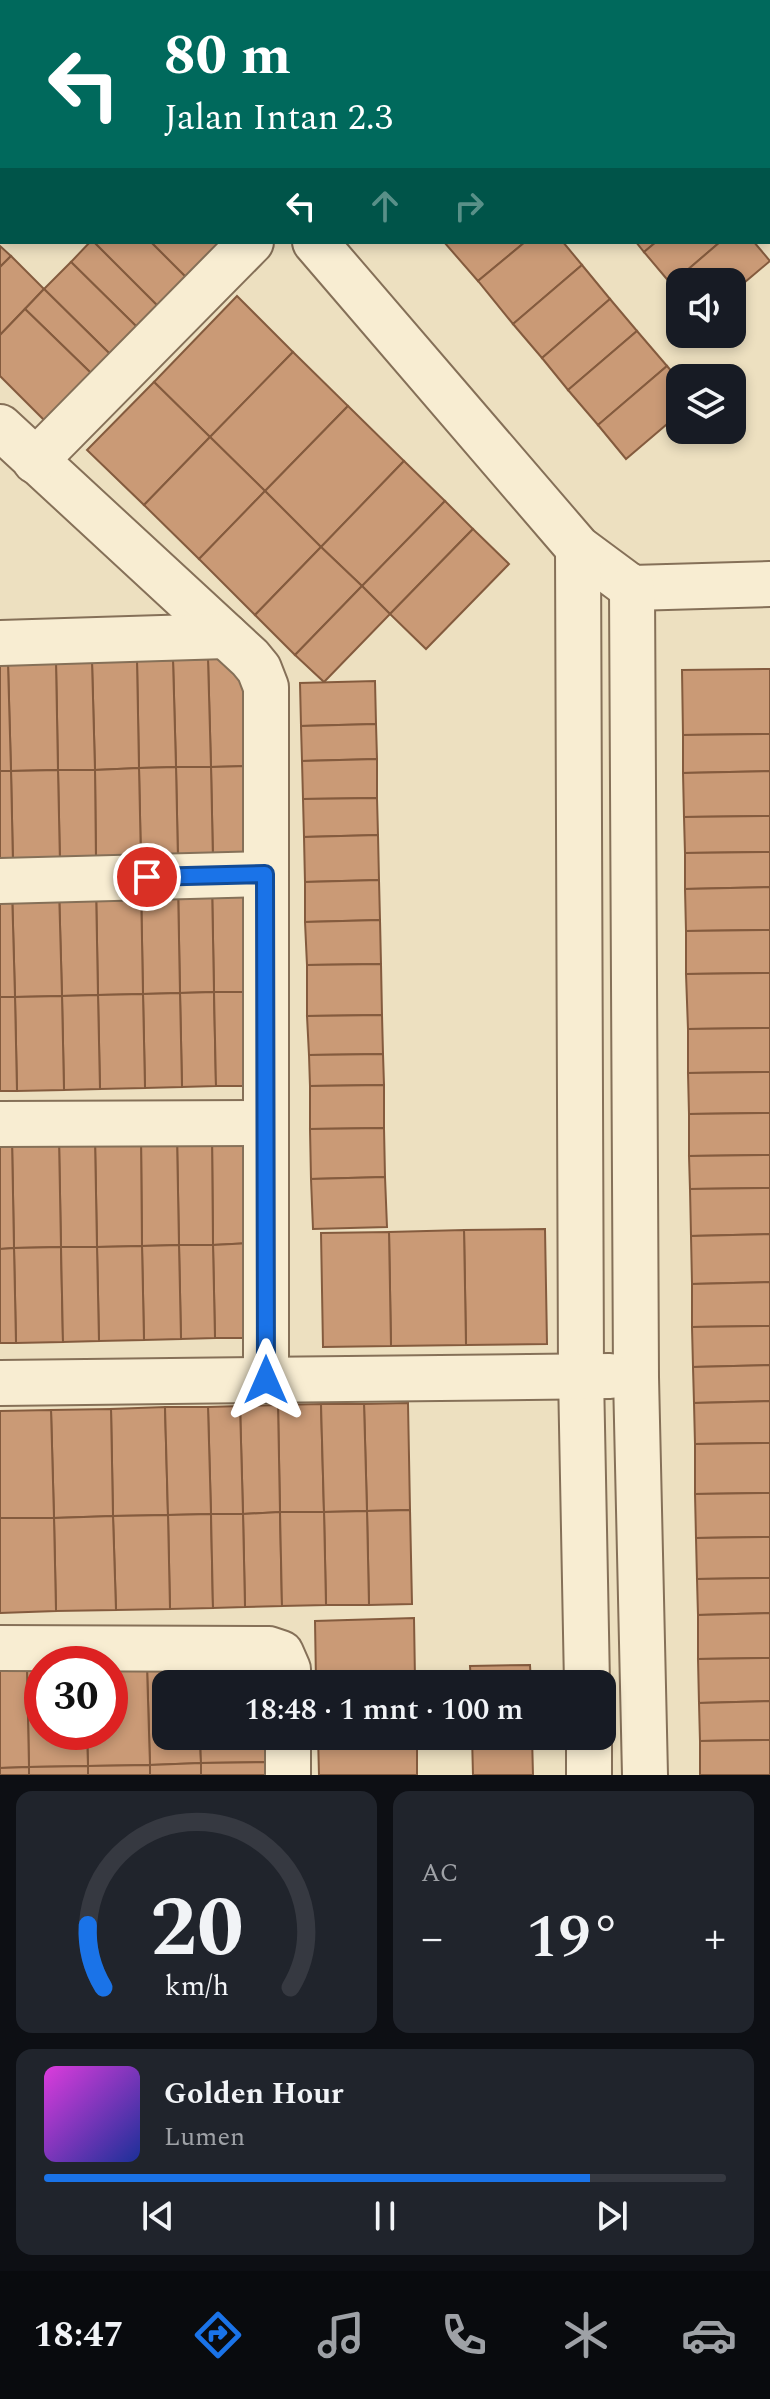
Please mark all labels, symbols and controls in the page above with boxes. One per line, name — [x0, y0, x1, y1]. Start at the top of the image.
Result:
text: 80 m — [164, 14, 291, 99]
icon: left — [32, 32, 136, 136]
text: Jalan Intan 2.3 — [164, 91, 393, 146]
icon: left — [279, 184, 323, 228]
icon: ahead — [363, 184, 407, 228]
icon: right — [447, 184, 491, 228]
map controls — [666, 268, 746, 444]
button: sound — [666, 268, 746, 348]
button: layers — [666, 364, 746, 444]
pin — [113, 843, 181, 911]
icon: arrive — [125, 855, 169, 899]
position arrow — [224, 1338, 308, 1422]
speed limit sign: 30 — [24, 1646, 128, 1750]
text: 18:48 · 1 mnt · 100 m — [245, 1687, 523, 1733]
text: AC — [421, 1853, 459, 1893]
text: 20 — [150, 1866, 243, 1993]
text: 19° — [526, 1892, 621, 1984]
text: − — [421, 1905, 443, 1972]
text: + — [704, 1905, 726, 1972]
text: km/h — [164, 1965, 229, 2008]
text: Golden Hour — [164, 2071, 344, 2117]
text: Lumen — [164, 2117, 245, 2157]
icon: previous — [136, 2194, 180, 2238]
icon: pause — [363, 2194, 407, 2238]
icon: next — [590, 2194, 634, 2238]
icon: directions — [190, 2307, 246, 2363]
icon: music — [313, 2307, 369, 2363]
icon: phone — [436, 2307, 492, 2363]
icon: climate — [558, 2307, 614, 2363]
icon: car — [681, 2307, 737, 2363]
text: 18:47 — [33, 2308, 124, 2363]

